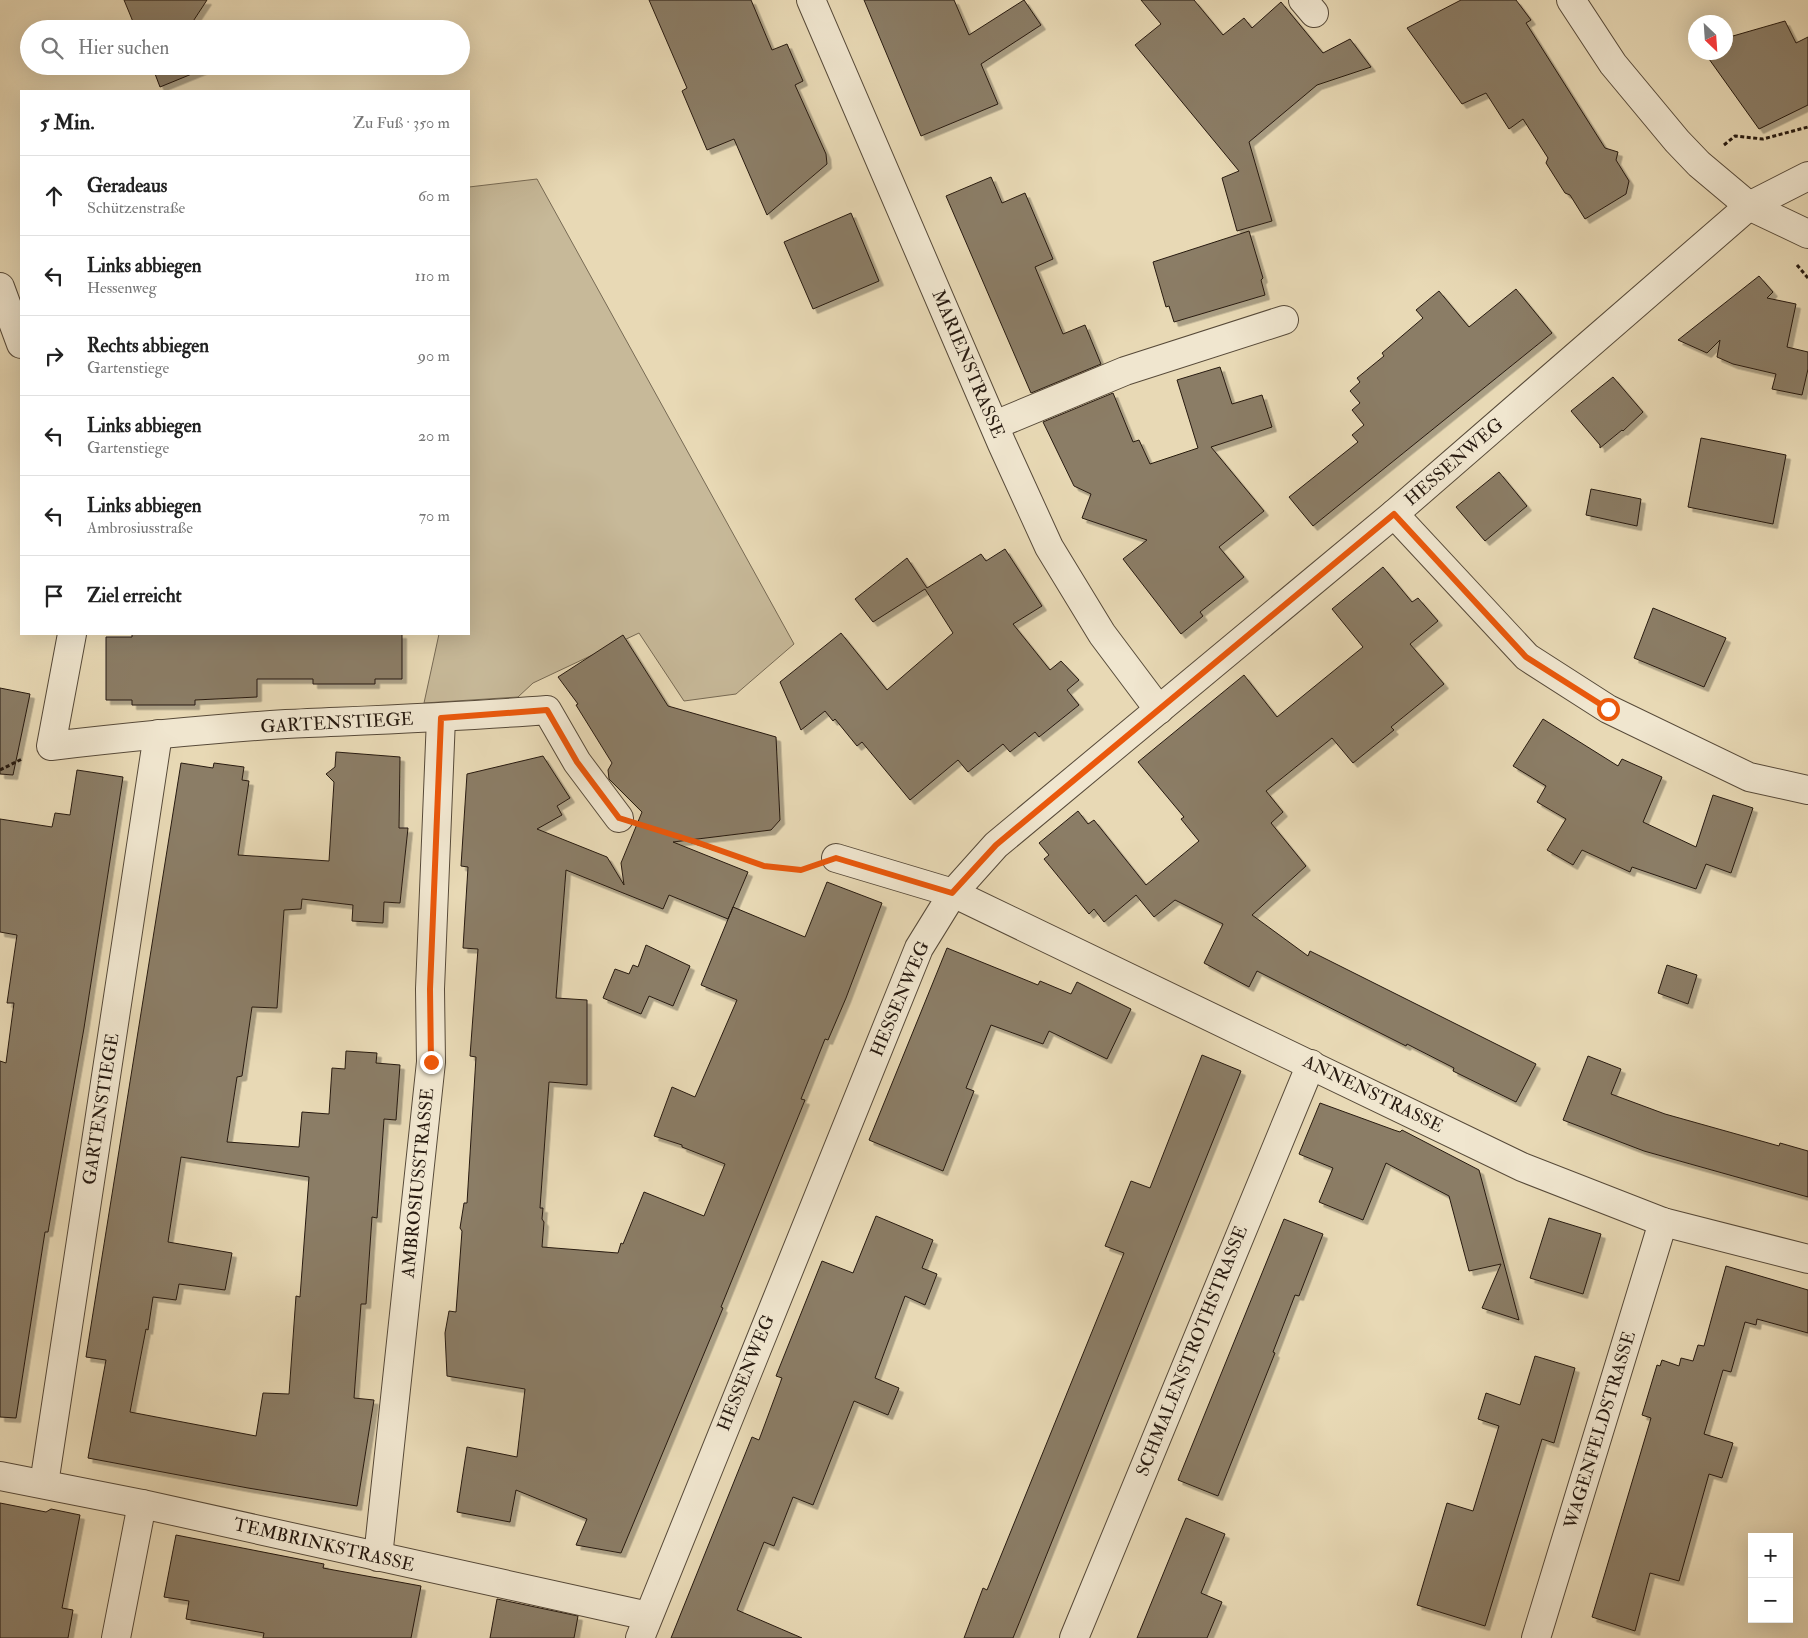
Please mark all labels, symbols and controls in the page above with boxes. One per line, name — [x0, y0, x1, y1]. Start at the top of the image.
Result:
north arrow — [1688, 15, 1733, 60]
search box — [20, 20, 470, 75]
icon: search — [38, 34, 66, 62]
text: Hier suchen — [78, 36, 169, 60]
text: 5 Min. — [40, 109, 94, 136]
text: Zu Fuß · 350 m — [353, 113, 450, 133]
text: Geradeaus — [87, 174, 167, 198]
icon: ahead — [40, 182, 68, 210]
text: 60 m — [418, 186, 450, 206]
text: Schützenstraße — [87, 198, 185, 218]
text: Links abbiegen — [87, 254, 201, 278]
icon: left — [40, 262, 68, 290]
text: 110 m — [415, 266, 450, 286]
text: Hessenweg — [87, 278, 157, 298]
street label: MARIENSTRASSE — [926, 286, 1010, 442]
text: Rechts abbiegen — [87, 334, 209, 358]
icon: right — [40, 342, 68, 370]
text: 90 m — [418, 346, 450, 366]
text: Gartenstiege — [87, 358, 169, 378]
street label: HESSENWEG — [1400, 413, 1508, 511]
text: Links abbiegen — [87, 414, 201, 438]
icon: left — [40, 422, 68, 450]
text: 20 m — [418, 426, 450, 446]
text: Gartenstiege — [87, 438, 169, 458]
text: Links abbiegen — [87, 494, 201, 518]
icon: left — [40, 502, 68, 530]
text: 70 m — [419, 506, 450, 526]
text: Ambrosiusstraße — [87, 518, 193, 538]
icon: arrive — [40, 582, 68, 610]
text: Ziel erreicht — [87, 584, 182, 608]
route start — [1597, 698, 1620, 721]
street label: GARTENSTIEGE — [260, 708, 414, 738]
street label: HESSENWEG — [865, 938, 935, 1060]
street label: GARTENSTIEGE — [78, 1032, 124, 1186]
street label: ANNENSTRASSE — [1298, 1050, 1447, 1138]
route end — [420, 1051, 443, 1074]
street label: AMBROSIUSSTRASSE — [396, 1087, 439, 1280]
street label: SCHMALENSTROTHSTRASSE — [1131, 1222, 1253, 1480]
street label: HESSENWEG — [712, 1312, 780, 1434]
street label: WAGENFELDSTRASSE — [1559, 1328, 1641, 1533]
street label: TEMBRINKSTRASSE — [231, 1513, 417, 1577]
map controls — [1748, 1533, 1793, 1623]
button: + — [1748, 1533, 1793, 1578]
button: − — [1748, 1578, 1793, 1623]

